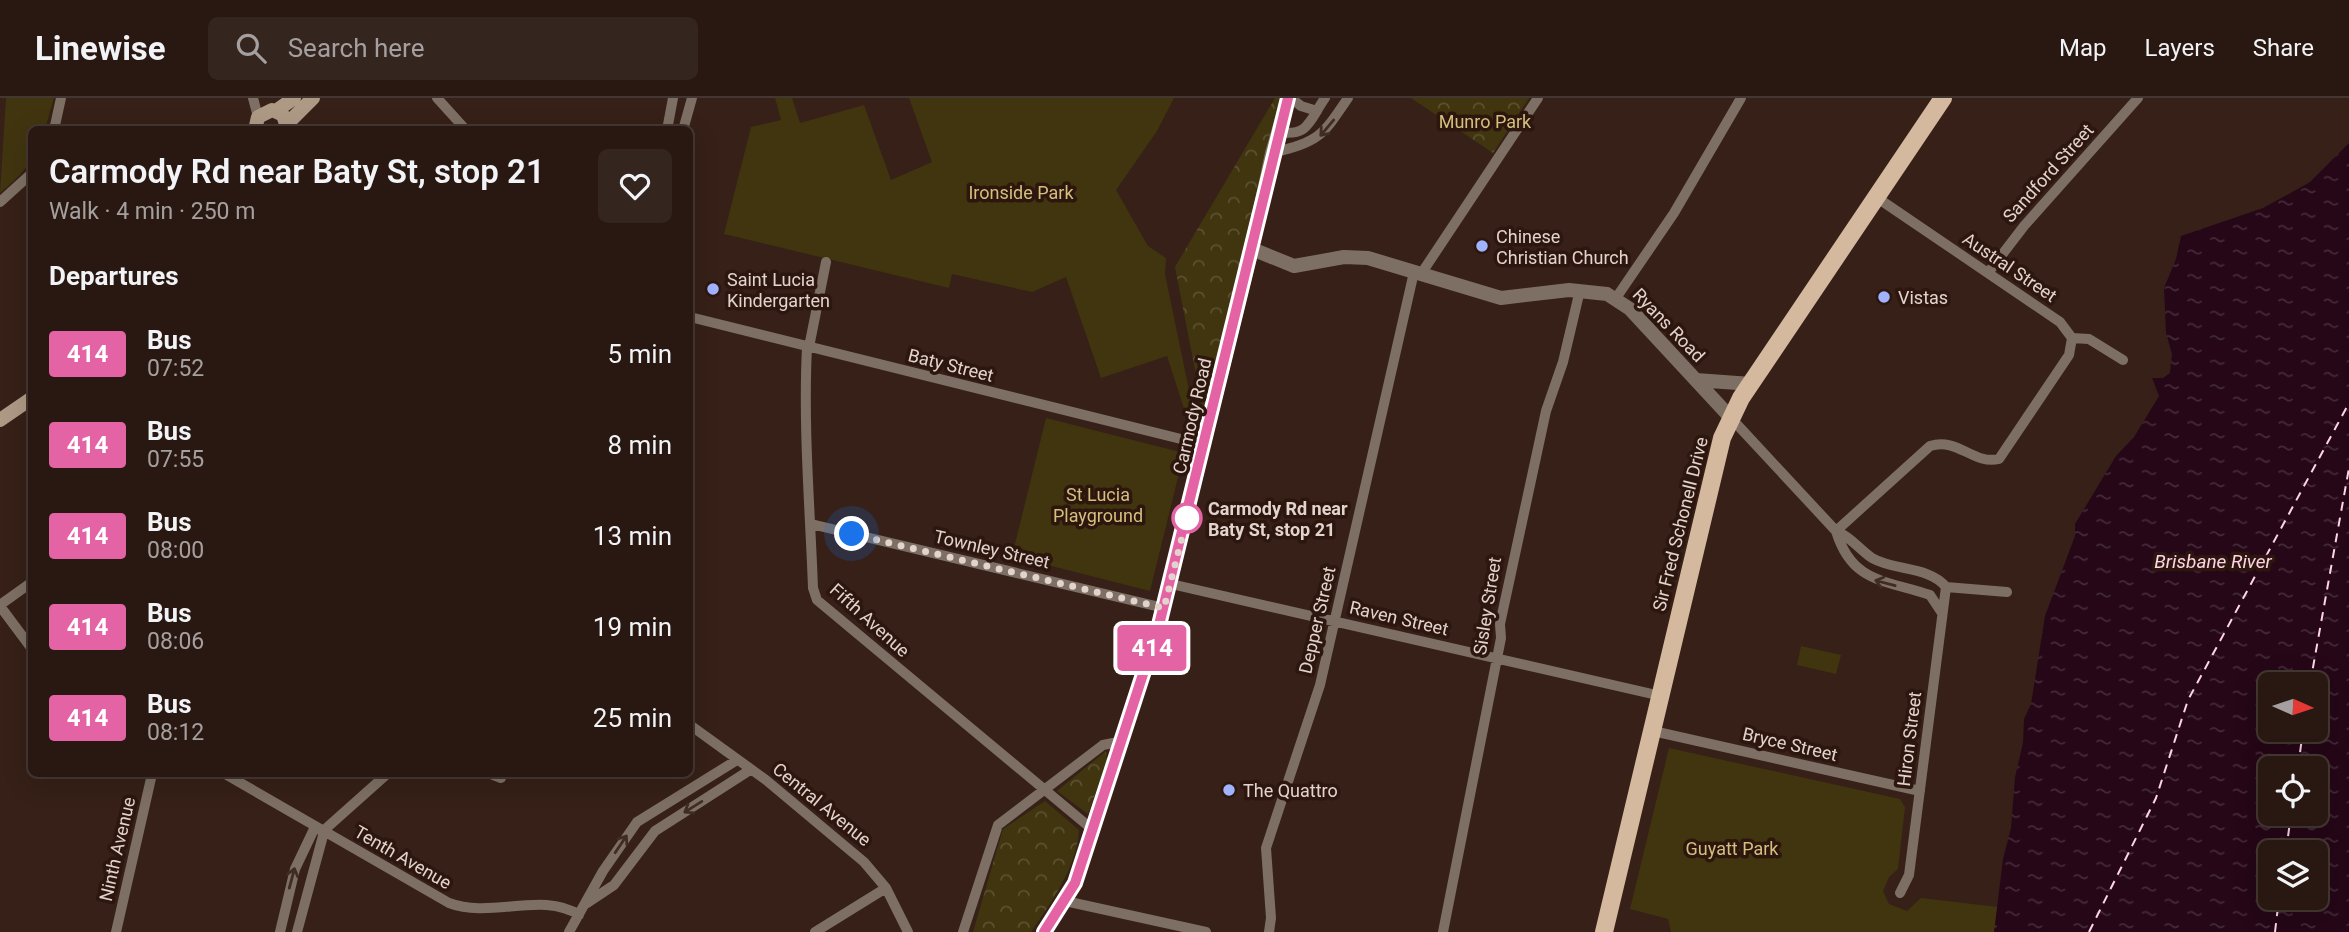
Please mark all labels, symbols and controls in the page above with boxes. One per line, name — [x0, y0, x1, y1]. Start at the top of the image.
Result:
search box — [208, 17, 698, 80]
text: Linewise — [35, 29, 166, 68]
icon: search — [232, 29, 270, 67]
text: Search here — [288, 33, 424, 63]
text: Map — [2059, 34, 2107, 62]
text: Layers — [2145, 34, 2215, 62]
text: Share — [2253, 34, 2314, 62]
park label: Munro Park — [1439, 111, 1532, 132]
one-way arrow — [1319, 118, 1334, 136]
street label: Sandford Street — [1998, 119, 2098, 227]
button: heart — [598, 149, 672, 223]
text: Carmody Rd near Baty St, stop 21 — [49, 152, 545, 191]
park label: Ironside Park — [968, 182, 1074, 203]
text: Walk · 4 min · 250 m — [49, 198, 255, 225]
place label: Chinese Christian Church — [1496, 226, 1629, 268]
street label: Austral Street — [1959, 228, 2061, 306]
marker: Chinese Christian Church — [1474, 238, 1490, 254]
text: Departures — [49, 261, 179, 291]
place label: Saint Lucia Kindergarten — [727, 269, 830, 311]
marker: Saint Lucia Kindergarten — [705, 281, 721, 297]
street label: Ryans Road — [1629, 284, 1709, 366]
place label: Vistas — [1898, 287, 1948, 308]
marker: Vistas — [1876, 289, 1892, 305]
text: Bus — [147, 325, 192, 355]
text: 5 min — [607, 339, 672, 369]
text: 414 — [67, 340, 108, 368]
street label: Baty Street — [906, 344, 996, 386]
text: 07:52 — [147, 355, 204, 382]
street label: Carmody Road — [1168, 356, 1216, 476]
text: Bus — [147, 416, 192, 446]
text: 8 min — [607, 430, 672, 460]
text: 414 — [67, 431, 108, 459]
street label: Sir Fred Schonell Drive — [1648, 435, 1712, 613]
text: 07:55 — [147, 446, 204, 473]
park label: St Lucia Playground — [1053, 484, 1143, 526]
place label: Carmody Rd near Baty St, stop 21 — [1208, 498, 1348, 540]
marker: Carmody Rd near Baty St, stop 21 — [1172, 503, 1202, 533]
text: Bus — [147, 507, 192, 537]
your location — [834, 516, 869, 551]
text: 13 min — [593, 521, 672, 551]
text: 414 — [67, 522, 108, 550]
street label: Townley Street — [932, 526, 1052, 573]
text: 08:00 — [147, 537, 204, 564]
water label: Brisbane River — [2154, 550, 2272, 573]
street label: Sisley Street — [1469, 556, 1505, 656]
street label: Depper Street — [1294, 564, 1340, 676]
one-way arrow — [1874, 576, 1897, 589]
street label: Fifth Avenue — [826, 579, 914, 661]
street label: Raven Street — [1348, 596, 1451, 640]
text: Bus — [147, 598, 192, 628]
text: 19 min — [593, 612, 672, 642]
text: 414 — [67, 613, 108, 641]
line badge: 414 — [1112, 625, 1192, 671]
text: 08:06 — [147, 628, 204, 655]
text: 414 — [1131, 634, 1173, 662]
north arrow — [2258, 672, 2328, 742]
map controls — [2258, 672, 2328, 910]
text: Bus — [147, 689, 192, 719]
street label: Hiron Street — [1893, 690, 1925, 788]
text: 25 min — [593, 703, 672, 733]
text: 414 — [67, 704, 108, 732]
text: 08:12 — [147, 719, 204, 746]
street label: Bryce Street — [1740, 723, 1840, 765]
button: locate — [2258, 756, 2328, 826]
street label: Central Avenue — [769, 758, 875, 850]
place label: The Quattro — [1243, 780, 1338, 801]
marker: The Quattro — [1221, 782, 1237, 798]
street label: Ninth Avenue — [95, 795, 139, 903]
one-way arrow — [684, 800, 704, 814]
street label: Tenth Avenue — [351, 821, 455, 893]
one-way arrow — [614, 835, 629, 854]
park label: Guyatt Park — [1686, 838, 1779, 859]
button: layers — [2258, 840, 2328, 910]
one-way arrow — [287, 867, 300, 889]

